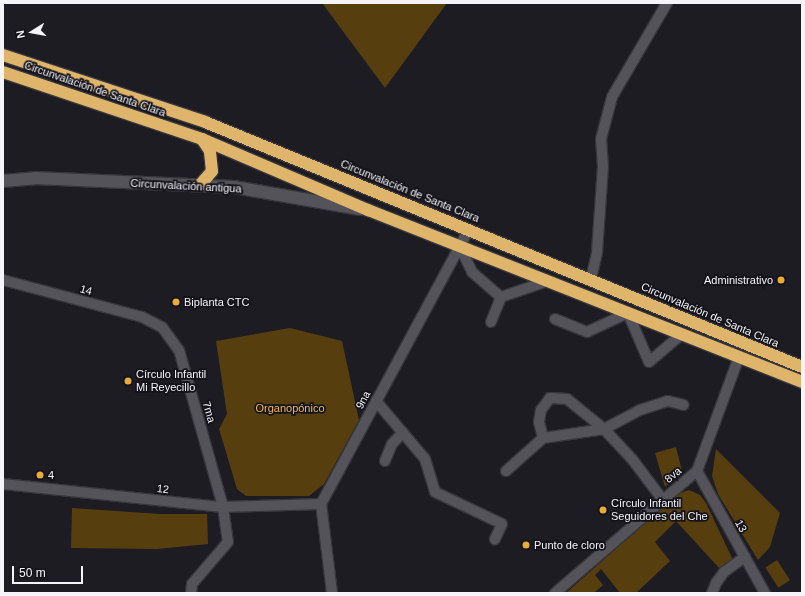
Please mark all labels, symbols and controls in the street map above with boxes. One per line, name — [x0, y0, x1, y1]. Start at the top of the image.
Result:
north arrow — [12, 12, 52, 52]
text: N — [14, 29, 27, 39]
street label: Circunvalación de Santa Clara — [23, 59, 167, 119]
street label: Circunvalación de Santa Clara — [339, 157, 481, 225]
street label: Circunvalación antigua — [130, 176, 242, 196]
place label: Administrativo — [704, 273, 773, 287]
marker: Administrativo — [776, 275, 786, 285]
street label: Circunvalación de Santa Clara — [639, 280, 781, 350]
street label: 14 — [78, 282, 94, 298]
place label: Biplanta CTC — [184, 295, 249, 309]
marker: Biplanta CTC — [171, 297, 181, 307]
place label: Círculo Infantil Mi Reyecillo — [136, 368, 206, 394]
marker: Círculo Infantil Mi Reyecillo — [123, 376, 133, 386]
street label: 9na — [353, 389, 373, 411]
street label: 7ma — [200, 400, 218, 424]
park label: Organopónico — [255, 401, 325, 415]
street label: 8va — [662, 464, 684, 486]
place label: 4 — [48, 468, 54, 482]
marker: 4 — [35, 470, 45, 480]
street label: 12 — [156, 482, 170, 496]
place label: Círculo Infantil Seguidores del Che — [611, 497, 708, 523]
marker: Círculo Infantil Seguidores del Che — [598, 505, 608, 515]
street label: 13 — [732, 517, 750, 535]
place label: Punto de cloro — [534, 538, 605, 552]
marker: Punto de cloro — [521, 540, 531, 550]
scale bar — [14, 558, 85, 584]
text: 50 m — [19, 566, 46, 580]

